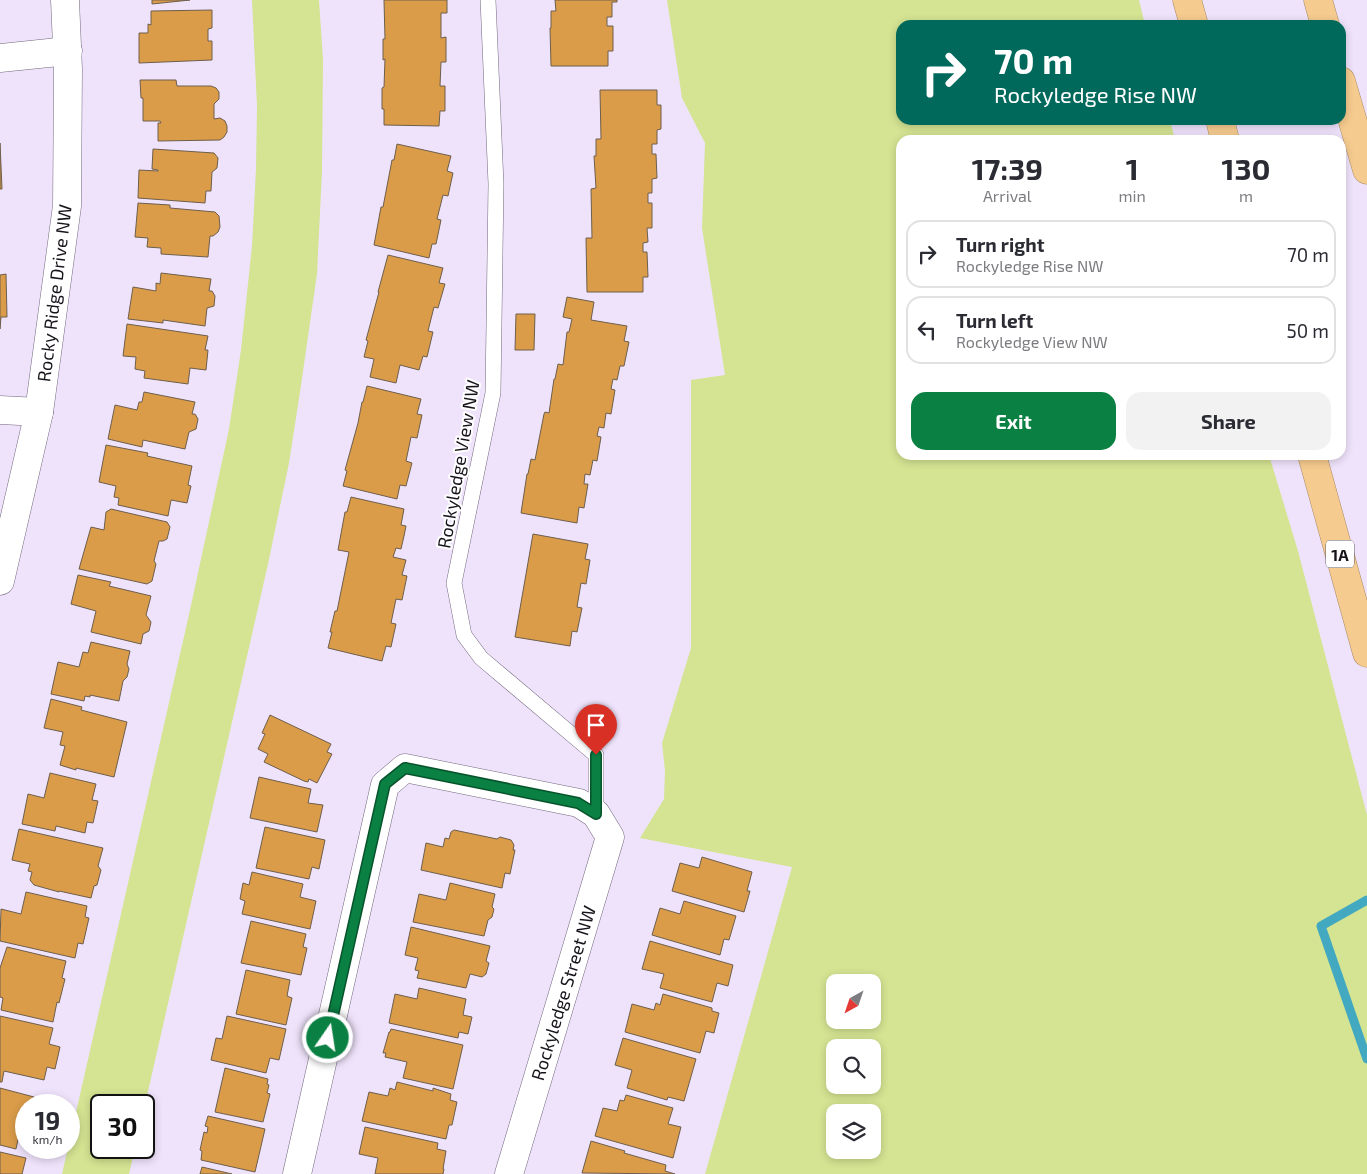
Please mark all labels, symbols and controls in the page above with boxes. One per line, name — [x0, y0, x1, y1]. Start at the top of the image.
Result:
text: 70 m — [994, 39, 1073, 81]
icon: right — [911, 40, 976, 105]
text: Rockyledge Rise NW — [994, 81, 1197, 107]
text: 17:39 — [972, 150, 1043, 186]
text: 1 — [1126, 150, 1139, 186]
text: 130 — [1221, 150, 1270, 186]
text: Arrival — [983, 186, 1032, 205]
text: min — [1119, 186, 1146, 205]
text: m — [1239, 186, 1253, 205]
street label: Rocky Ridge Drive NW — [32, 203, 76, 383]
text: Turn right — [956, 233, 1044, 256]
icon: right — [913, 240, 941, 268]
text: 70 m — [1287, 243, 1329, 266]
text: Rockyledge Rise NW — [956, 256, 1103, 275]
text: Turn left — [956, 309, 1033, 332]
icon: left — [913, 316, 941, 344]
text: 50 m — [1286, 319, 1329, 342]
text: Rockyledge View NW — [956, 332, 1108, 351]
street label: Rockyledge View NW — [432, 378, 484, 550]
button: Exit — [911, 392, 1116, 450]
button: Share — [1126, 392, 1331, 450]
road number: 1A — [1326, 540, 1354, 568]
pin — [575, 704, 617, 755]
icon: arrive — [582, 711, 610, 739]
street label: Rockyledge Street NW — [526, 903, 600, 1083]
north arrow — [826, 974, 881, 1029]
map controls — [826, 974, 881, 1159]
position arrow — [301, 1011, 353, 1063]
button: search — [826, 1039, 881, 1094]
speed limit sign: 30 — [90, 1094, 155, 1159]
button: layers — [826, 1104, 881, 1159]
text: 19 — [35, 1105, 60, 1135]
text: km/h — [33, 1132, 62, 1146]

